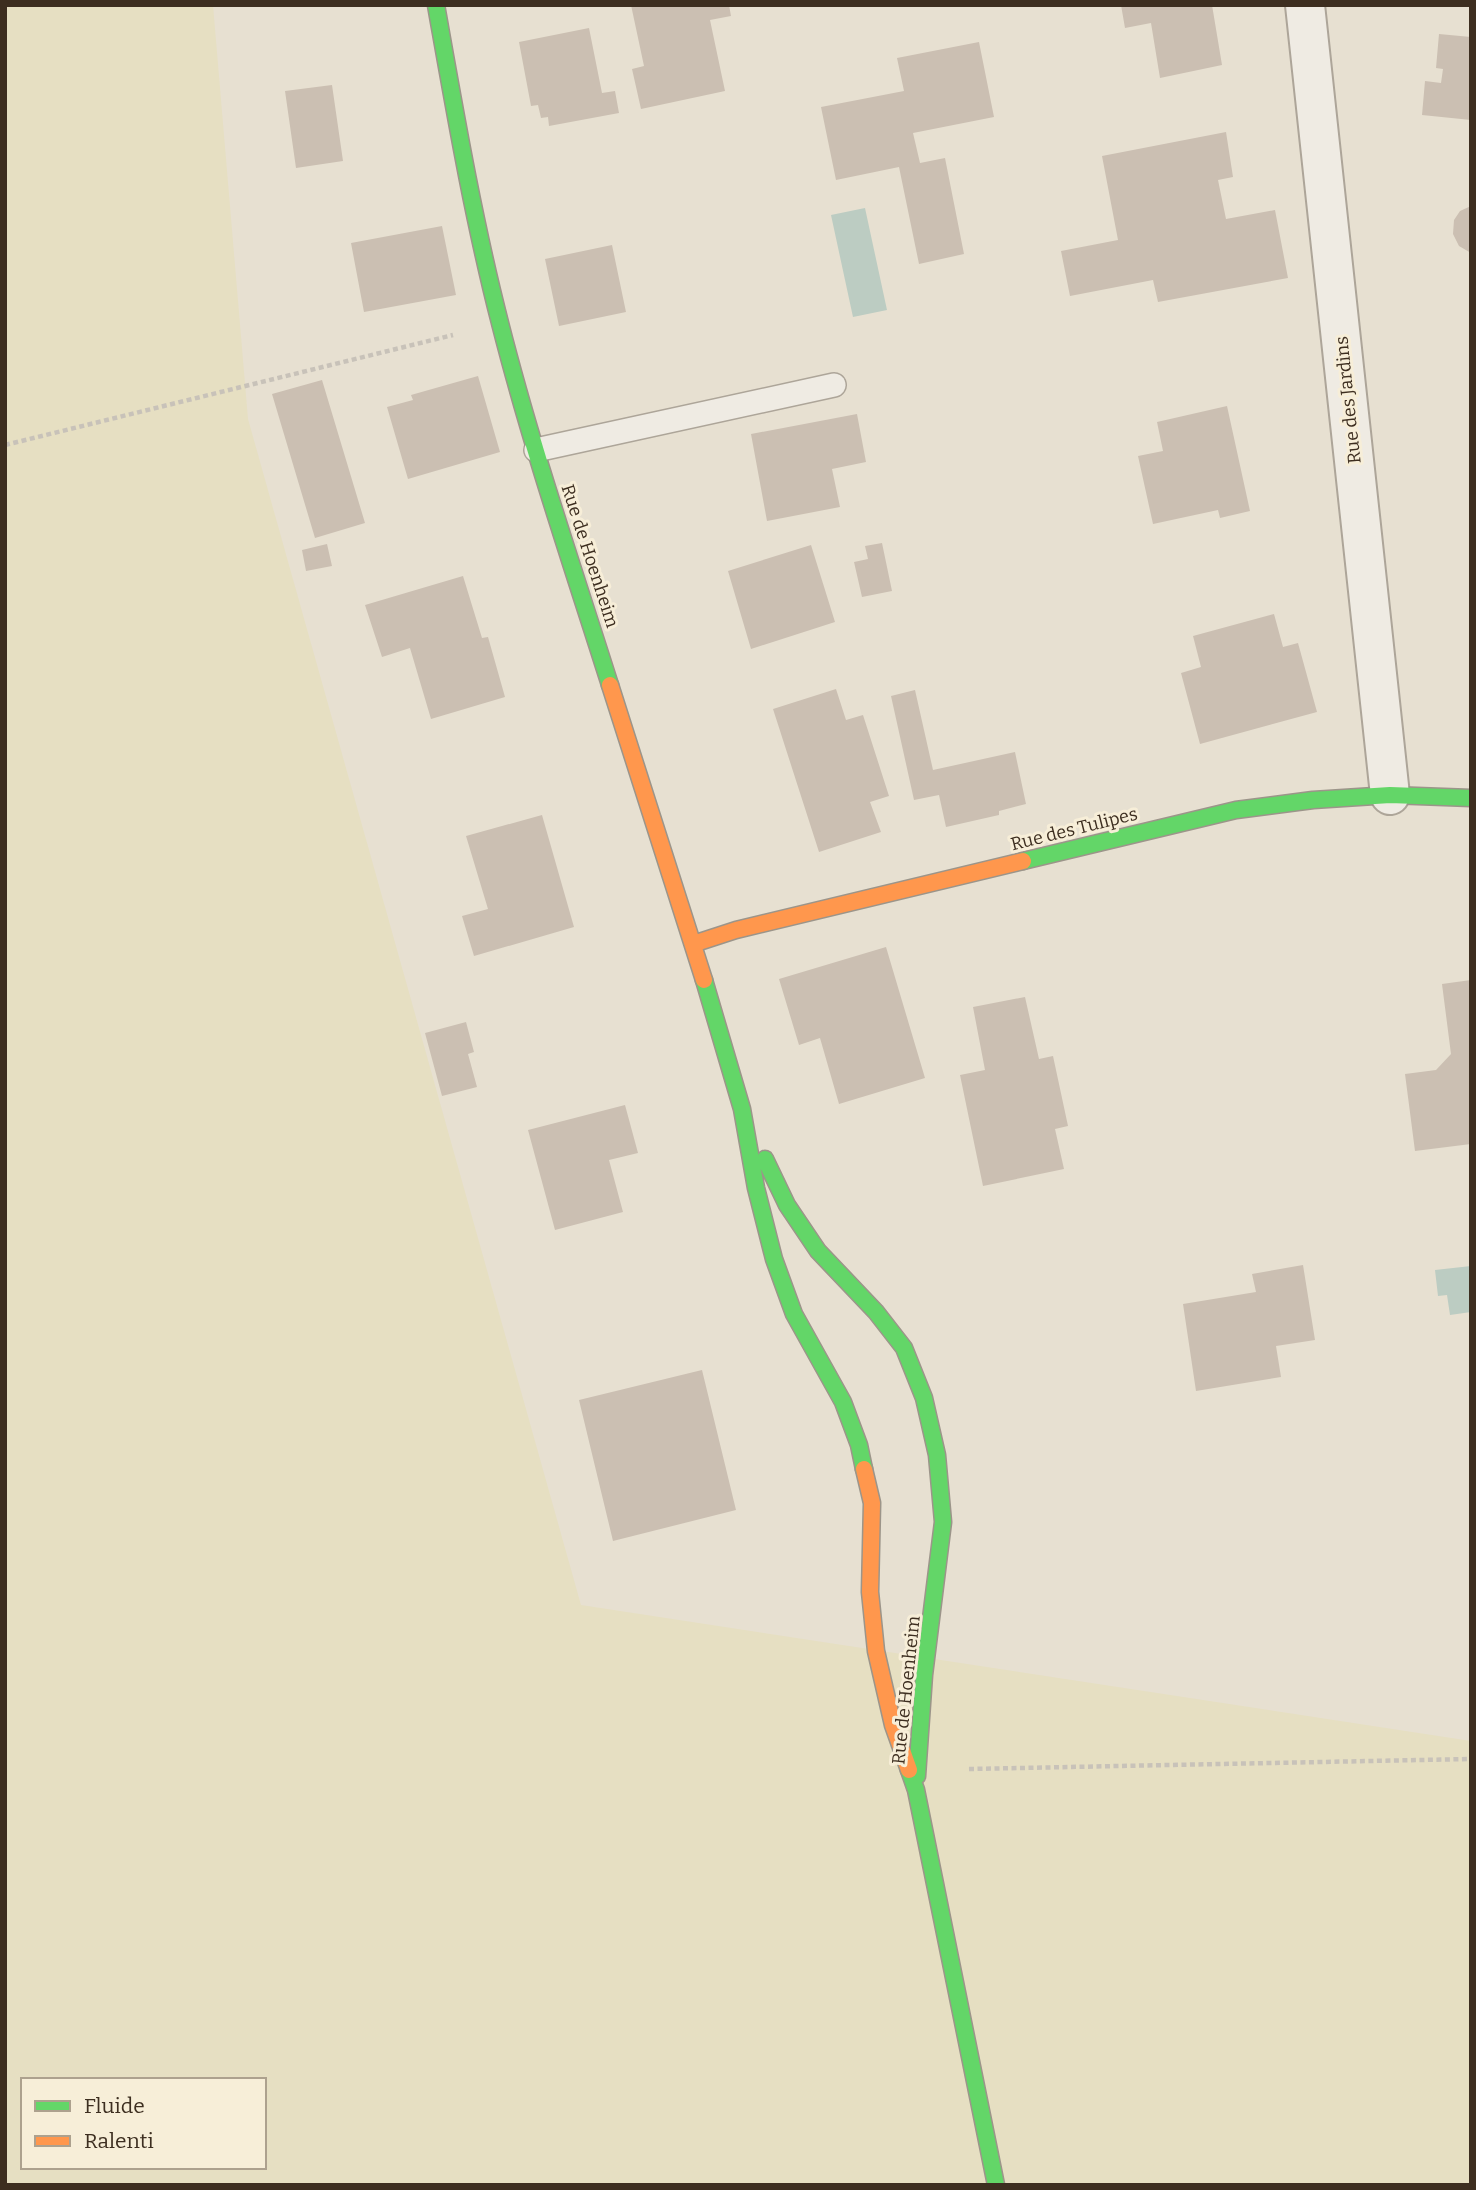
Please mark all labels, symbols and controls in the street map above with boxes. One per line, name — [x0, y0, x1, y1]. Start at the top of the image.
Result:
street label: Rue des Jardins — [1330, 335, 1366, 465]
street label: Rue de Hoenheim — [556, 482, 624, 630]
street label: Rue des Tulipes — [1008, 803, 1140, 855]
street label: Rue de Hoenheim — [887, 1615, 925, 1765]
legend — [21, 2078, 266, 2169]
text: Fluide — [84, 2093, 145, 2119]
text: Ralenti — [84, 2128, 154, 2154]

